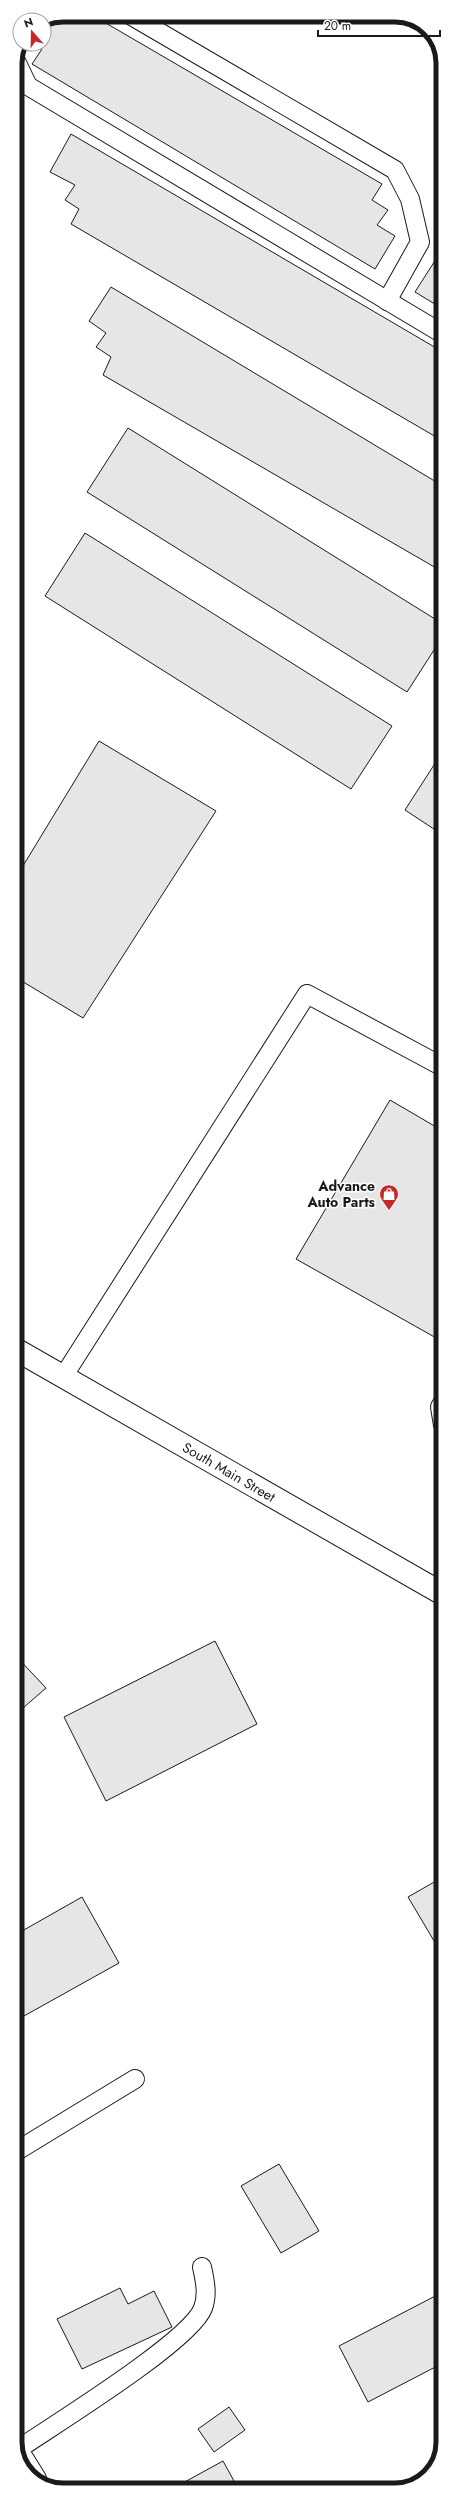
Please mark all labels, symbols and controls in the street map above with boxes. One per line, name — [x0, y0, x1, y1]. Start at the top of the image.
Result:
north arrow — [12, 12, 52, 52]
scale bar — [318, 12, 440, 38]
text: N — [22, 14, 35, 32]
text: 20 m — [324, 17, 351, 35]
place label: Advance Auto Parts — [307, 1176, 376, 1212]
shop icon: Advance Auto Parts — [378, 1183, 400, 1211]
street label: South Main Street — [179, 1437, 280, 1507]

